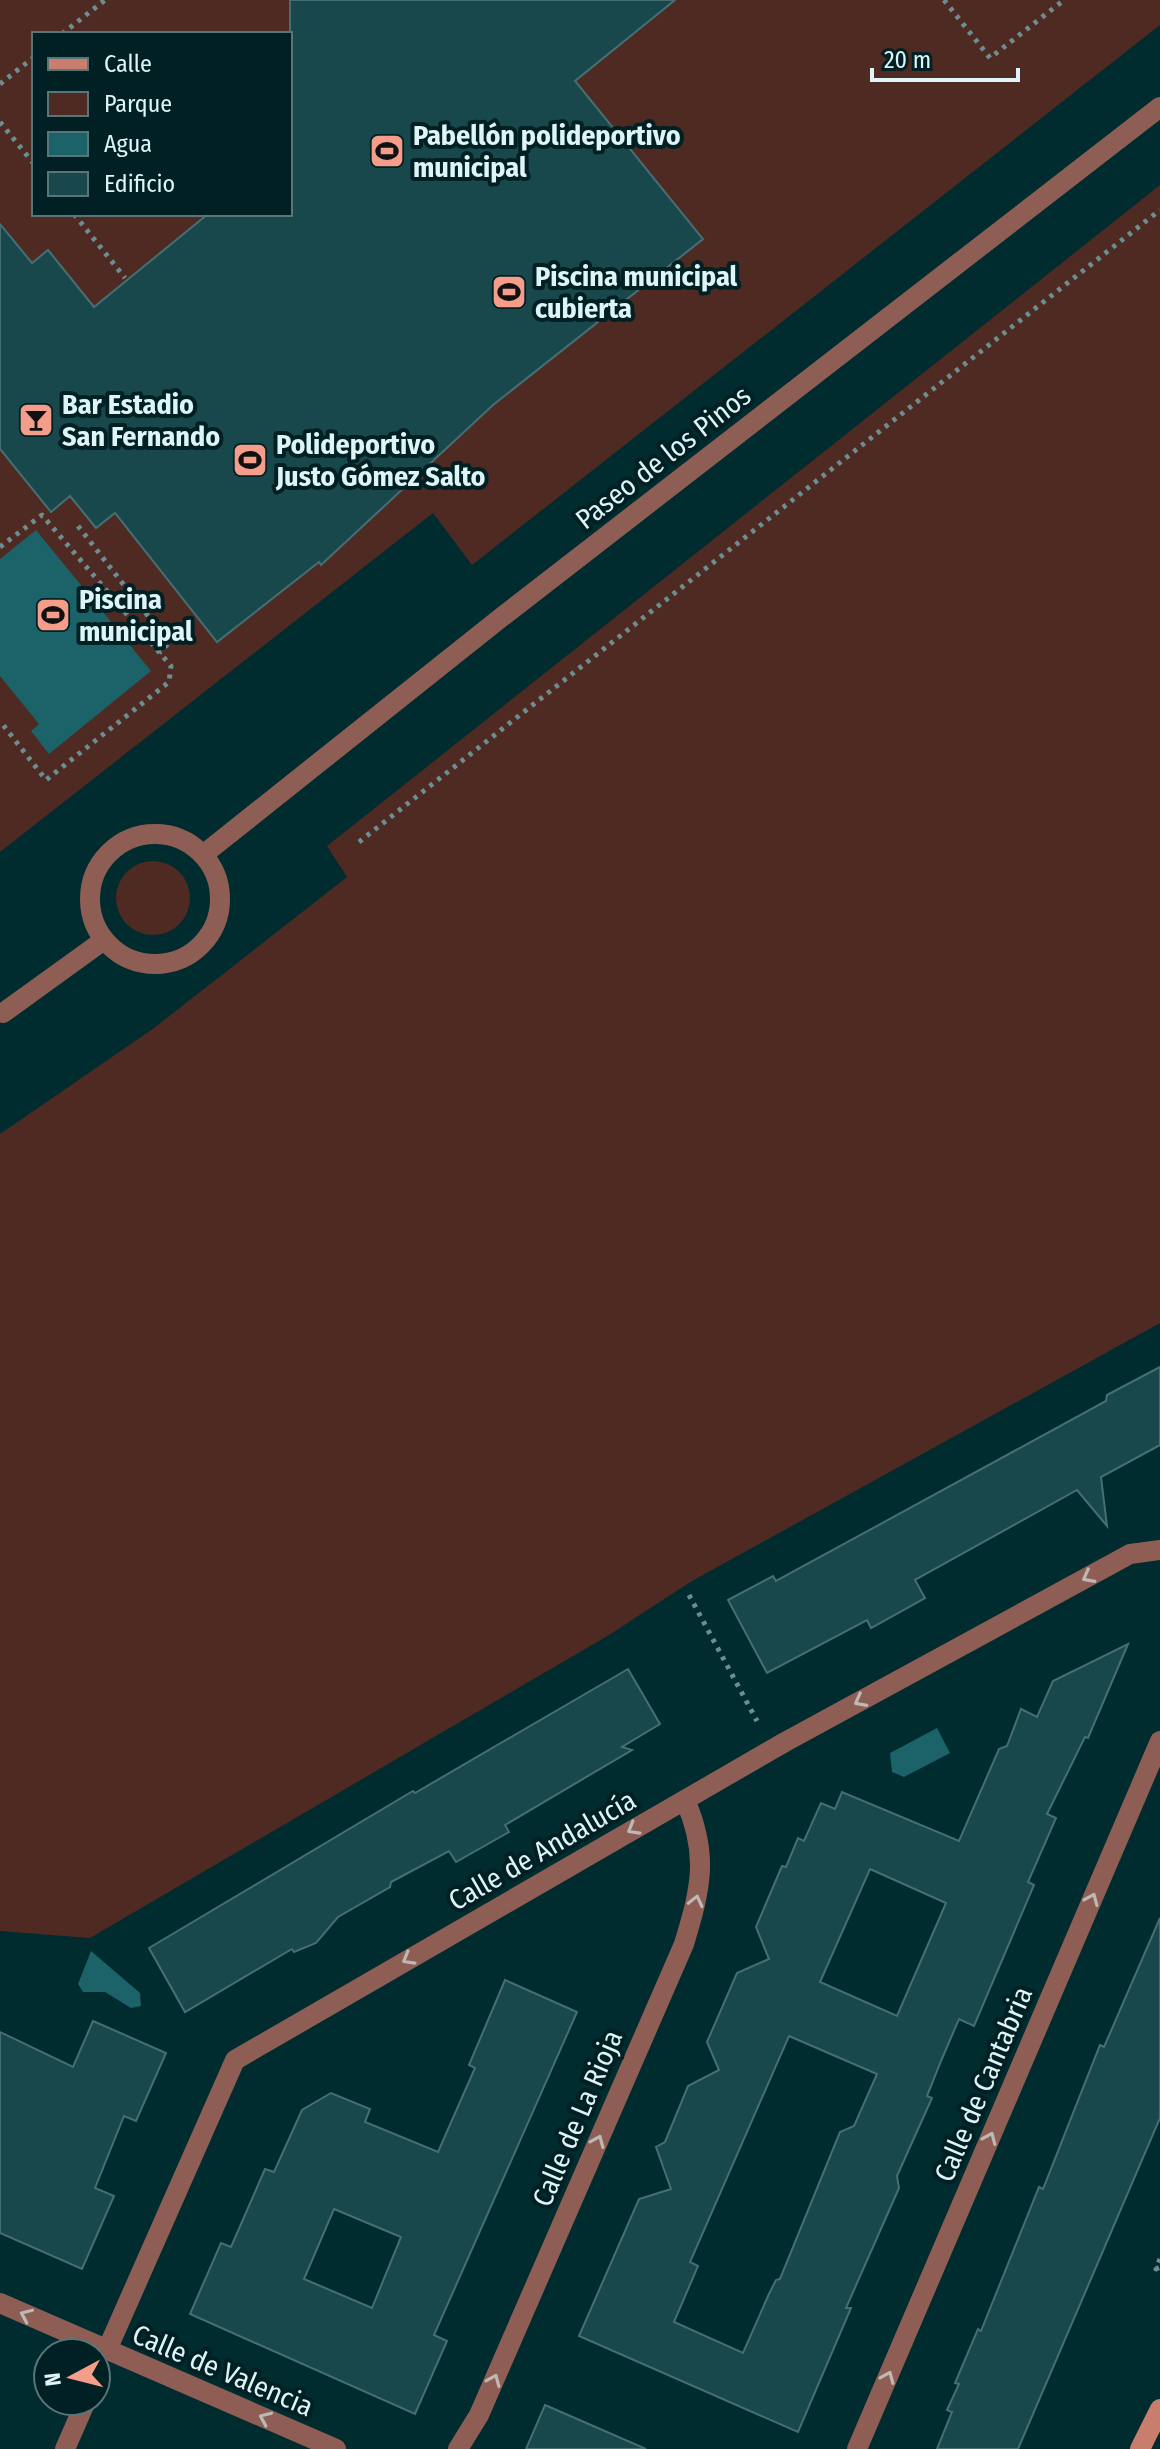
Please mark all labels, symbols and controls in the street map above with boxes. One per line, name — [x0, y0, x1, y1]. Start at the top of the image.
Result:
legend — [32, 32, 292, 216]
scale bar — [872, 32, 1018, 82]
text: 20 m — [884, 46, 931, 74]
text: Calle — [104, 50, 152, 78]
text: Parque — [104, 90, 172, 118]
place label: Pabellón polideportivo municipal — [413, 119, 681, 184]
text: Agua — [104, 130, 152, 158]
sports icon: Pabellón polideportivo municipal — [368, 132, 406, 170]
text: Edificio — [104, 170, 175, 198]
place label: Piscina municipal cubierta — [535, 260, 738, 325]
sports icon: Piscina municipal cubierta — [490, 273, 528, 311]
street label: Paseo de los Pinos — [569, 379, 757, 536]
place label: Bar Estadio San Fernando — [62, 388, 220, 453]
bar icon: Bar Estadio San Fernando — [17, 401, 55, 439]
place label: Polideportivo Justo Gómez Salto — [275, 428, 486, 493]
sports icon: Polideportivo Justo Gómez Salto — [231, 441, 269, 479]
place label: Piscina municipal — [79, 583, 193, 648]
sports icon: Piscina municipal — [34, 596, 72, 634]
one-way arrow — [1082, 1568, 1097, 1583]
one-way arrow — [853, 1692, 868, 1707]
street label: Calle de Andalucía — [443, 1783, 642, 1917]
one-way arrow — [628, 1819, 642, 1835]
one-way arrow — [1083, 1893, 1099, 1907]
one-way arrow — [687, 1895, 704, 1909]
one-way arrow — [403, 1949, 417, 1965]
street label: Calle de Cantabria — [928, 1982, 1039, 2187]
street label: Calle de La Rioja — [526, 2025, 629, 2211]
one-way arrow — [981, 2132, 997, 2146]
one-way arrow — [588, 2135, 604, 2150]
one-way arrow — [20, 2309, 34, 2325]
street label: Calle de Valencia — [128, 2318, 318, 2423]
north arrow — [32, 2337, 112, 2417]
text: N — [38, 2371, 67, 2388]
one-way arrow — [878, 2371, 894, 2385]
one-way arrow — [485, 2374, 501, 2388]
one-way arrow — [259, 2411, 273, 2427]

